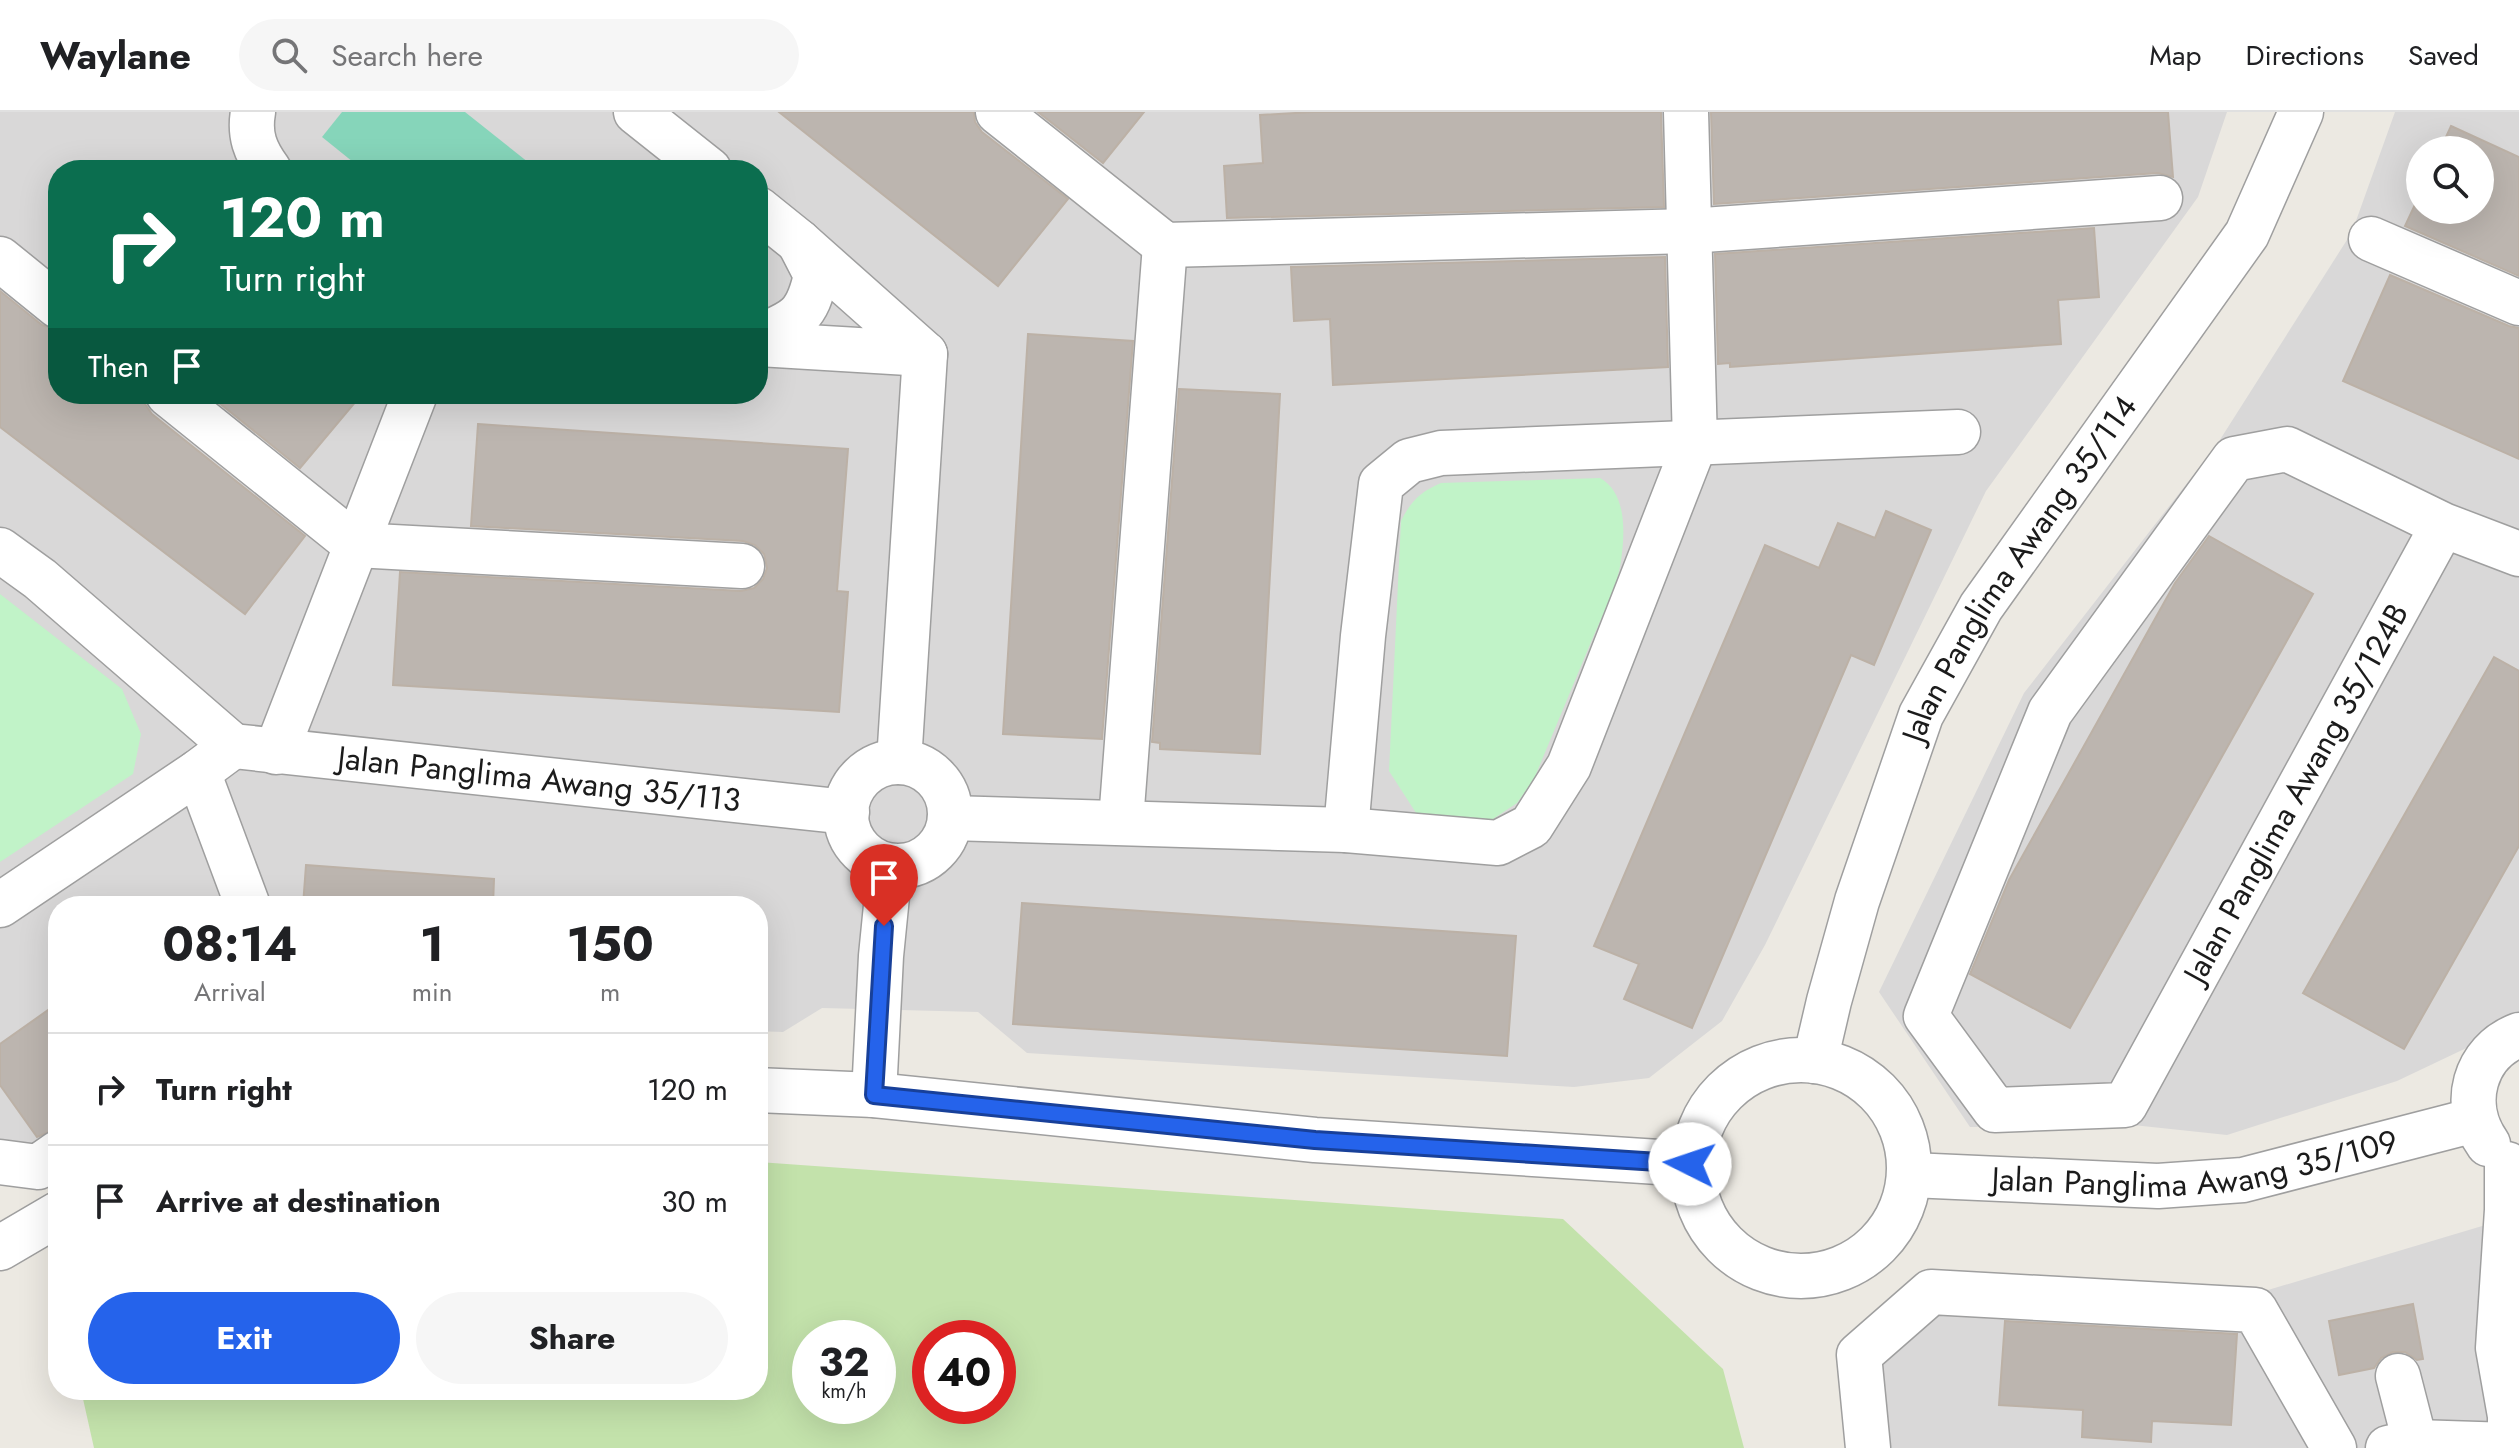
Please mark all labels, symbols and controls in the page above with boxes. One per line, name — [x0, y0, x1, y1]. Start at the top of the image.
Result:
search box — [239, 19, 799, 91]
text: Waylane — [40, 28, 191, 83]
icon: search — [267, 33, 311, 77]
text: Search here — [331, 34, 483, 77]
text: Map — [2149, 35, 2201, 76]
text: Directions — [2245, 35, 2364, 76]
text: Saved — [2408, 35, 2479, 76]
map controls — [2406, 136, 2494, 224]
button: search — [2406, 136, 2494, 224]
text: 120 m — [220, 177, 385, 258]
icon: right — [88, 192, 192, 296]
text: Turn right — [220, 252, 365, 304]
icon: arrive — [165, 344, 209, 388]
text: Then — [88, 345, 149, 388]
street label: Jalan Panglima Awang 35/114 — [1889, 386, 2148, 752]
street label: Jalan Panglima Awang 35/124B — [2170, 595, 2420, 995]
street label: Jalan Panglima Awang 35/113 — [332, 734, 743, 823]
pin — [850, 844, 918, 926]
icon: arrive — [862, 856, 906, 900]
text: 08:14 — [162, 910, 297, 979]
text: 1 — [420, 910, 444, 979]
text: 150 — [567, 910, 654, 979]
text: Arrival — [194, 973, 266, 1011]
text: min — [412, 973, 452, 1011]
text: m — [600, 973, 620, 1011]
icon: right — [88, 1067, 132, 1111]
text: Turn right — [156, 1068, 292, 1111]
text: 120 m — [647, 1068, 728, 1111]
street label: Jalan Panglima Awang 35/109 — [1987, 1118, 2402, 1210]
position arrow — [1648, 1122, 1732, 1206]
icon: arrive — [88, 1179, 132, 1223]
text: Arrive at destination — [156, 1180, 441, 1223]
text: 30 m — [661, 1180, 728, 1223]
button: Exit — [88, 1292, 400, 1384]
button: Share — [416, 1292, 728, 1384]
speed limit sign: 40 — [912, 1320, 1016, 1424]
text: 32 — [818, 1333, 870, 1391]
text: km/h — [821, 1377, 867, 1406]

